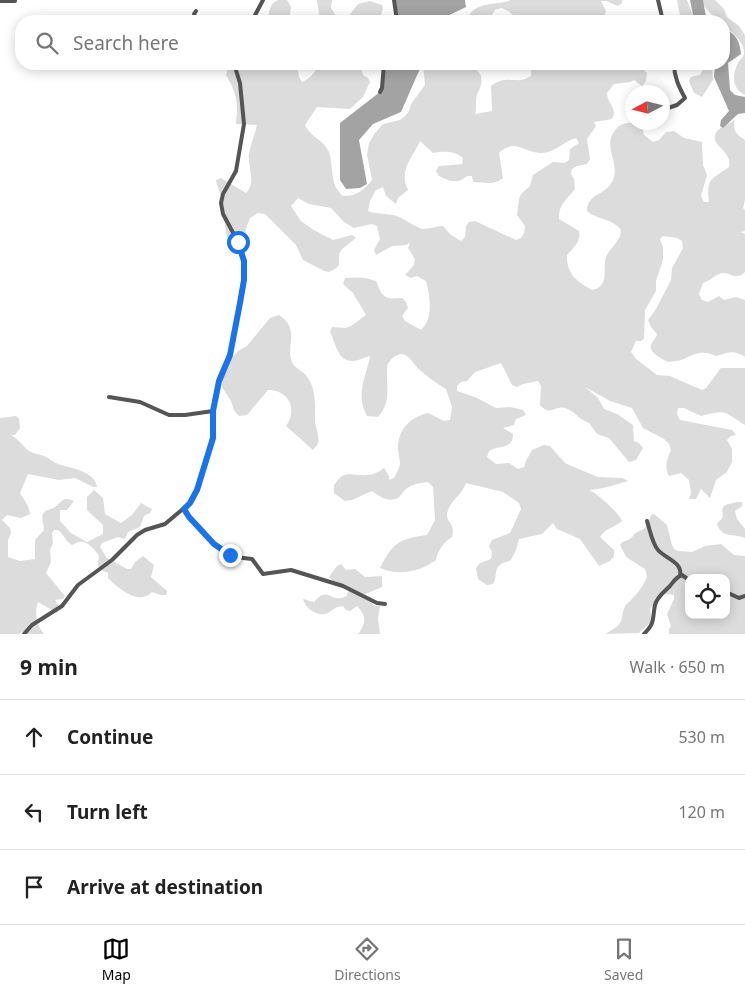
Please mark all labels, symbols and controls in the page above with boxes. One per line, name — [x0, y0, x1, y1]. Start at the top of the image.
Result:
search box — [15, 15, 730, 70]
icon: search — [33, 29, 61, 57]
text: Search here — [73, 30, 179, 56]
north arrow — [625, 85, 670, 130]
route start — [227, 231, 250, 254]
route end — [219, 544, 242, 567]
map controls — [685, 574, 730, 619]
button: locate — [685, 574, 730, 619]
text: 9 min — [20, 653, 78, 681]
text: Walk · 650 m — [630, 656, 725, 678]
icon: ahead — [20, 723, 48, 751]
text: Continue — [67, 724, 153, 750]
text: 530 m — [678, 726, 725, 748]
icon: left — [20, 798, 48, 826]
text: Turn left — [67, 799, 148, 825]
text: 120 m — [678, 801, 725, 823]
icon: arrive — [20, 873, 48, 901]
text: Arrive at destination — [67, 874, 263, 900]
tab: Map — [102, 935, 131, 984]
tab: Directions — [334, 935, 401, 984]
tab: Saved — [604, 935, 643, 984]

